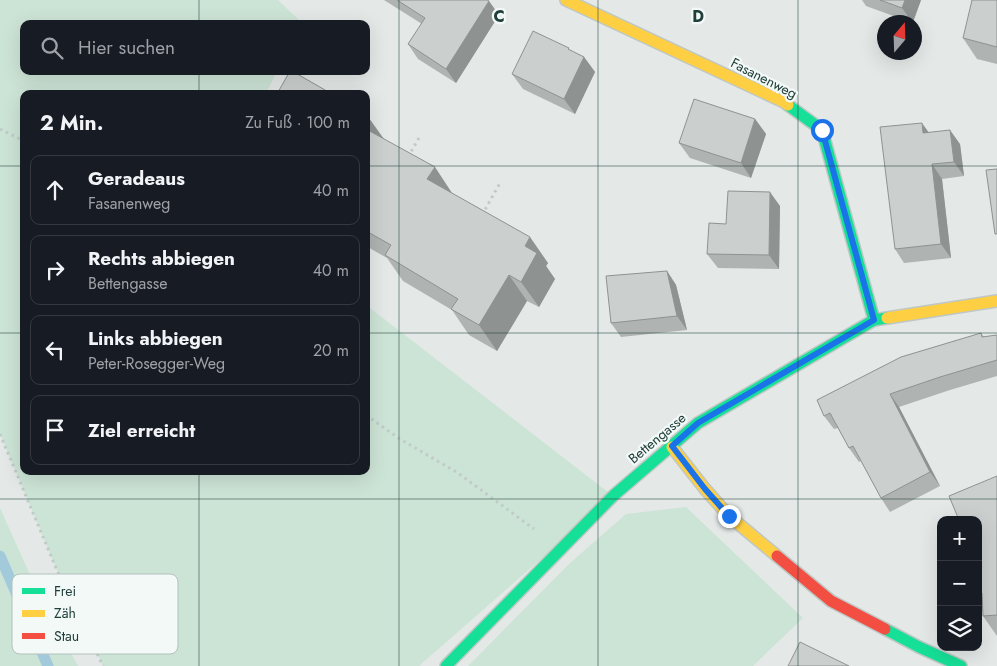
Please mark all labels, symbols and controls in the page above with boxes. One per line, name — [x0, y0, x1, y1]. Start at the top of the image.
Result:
text: C — [493, 5, 505, 28]
text: D — [692, 5, 704, 28]
north arrow — [877, 15, 922, 60]
search box — [20, 20, 370, 75]
icon: search — [38, 34, 66, 62]
text: Hier suchen — [78, 34, 175, 61]
street label: Fasanenweg — [727, 53, 801, 103]
text: 2 Min. — [40, 108, 103, 138]
text: Zu Fuß · 100 m — [245, 111, 350, 134]
route start — [811, 119, 834, 142]
text: Geradeaus — [88, 165, 185, 192]
icon: ahead — [41, 176, 69, 204]
text: 40 m — [313, 179, 349, 202]
text: Fasanenweg — [88, 192, 170, 215]
text: Rechts abbiegen — [88, 245, 235, 272]
icon: right — [41, 256, 69, 284]
text: 40 m — [313, 259, 349, 282]
text: Bettengasse — [88, 272, 167, 295]
text: Links abbiegen — [88, 325, 223, 352]
icon: left — [41, 336, 69, 364]
text: 20 m — [313, 339, 349, 362]
text: Peter-Rosegger-Weg — [88, 352, 225, 375]
street label: Bettengasse — [624, 408, 690, 468]
icon: arrive — [41, 416, 69, 444]
text: Ziel erreicht — [88, 417, 195, 444]
route end — [718, 505, 741, 528]
map controls — [937, 516, 982, 651]
button: + — [937, 516, 982, 561]
button: − — [937, 561, 982, 606]
legend — [12, 574, 178, 654]
text: Frei — [54, 581, 76, 601]
text: Zäh — [54, 603, 76, 623]
button: layers — [937, 606, 982, 651]
text: Stau — [54, 626, 79, 646]

